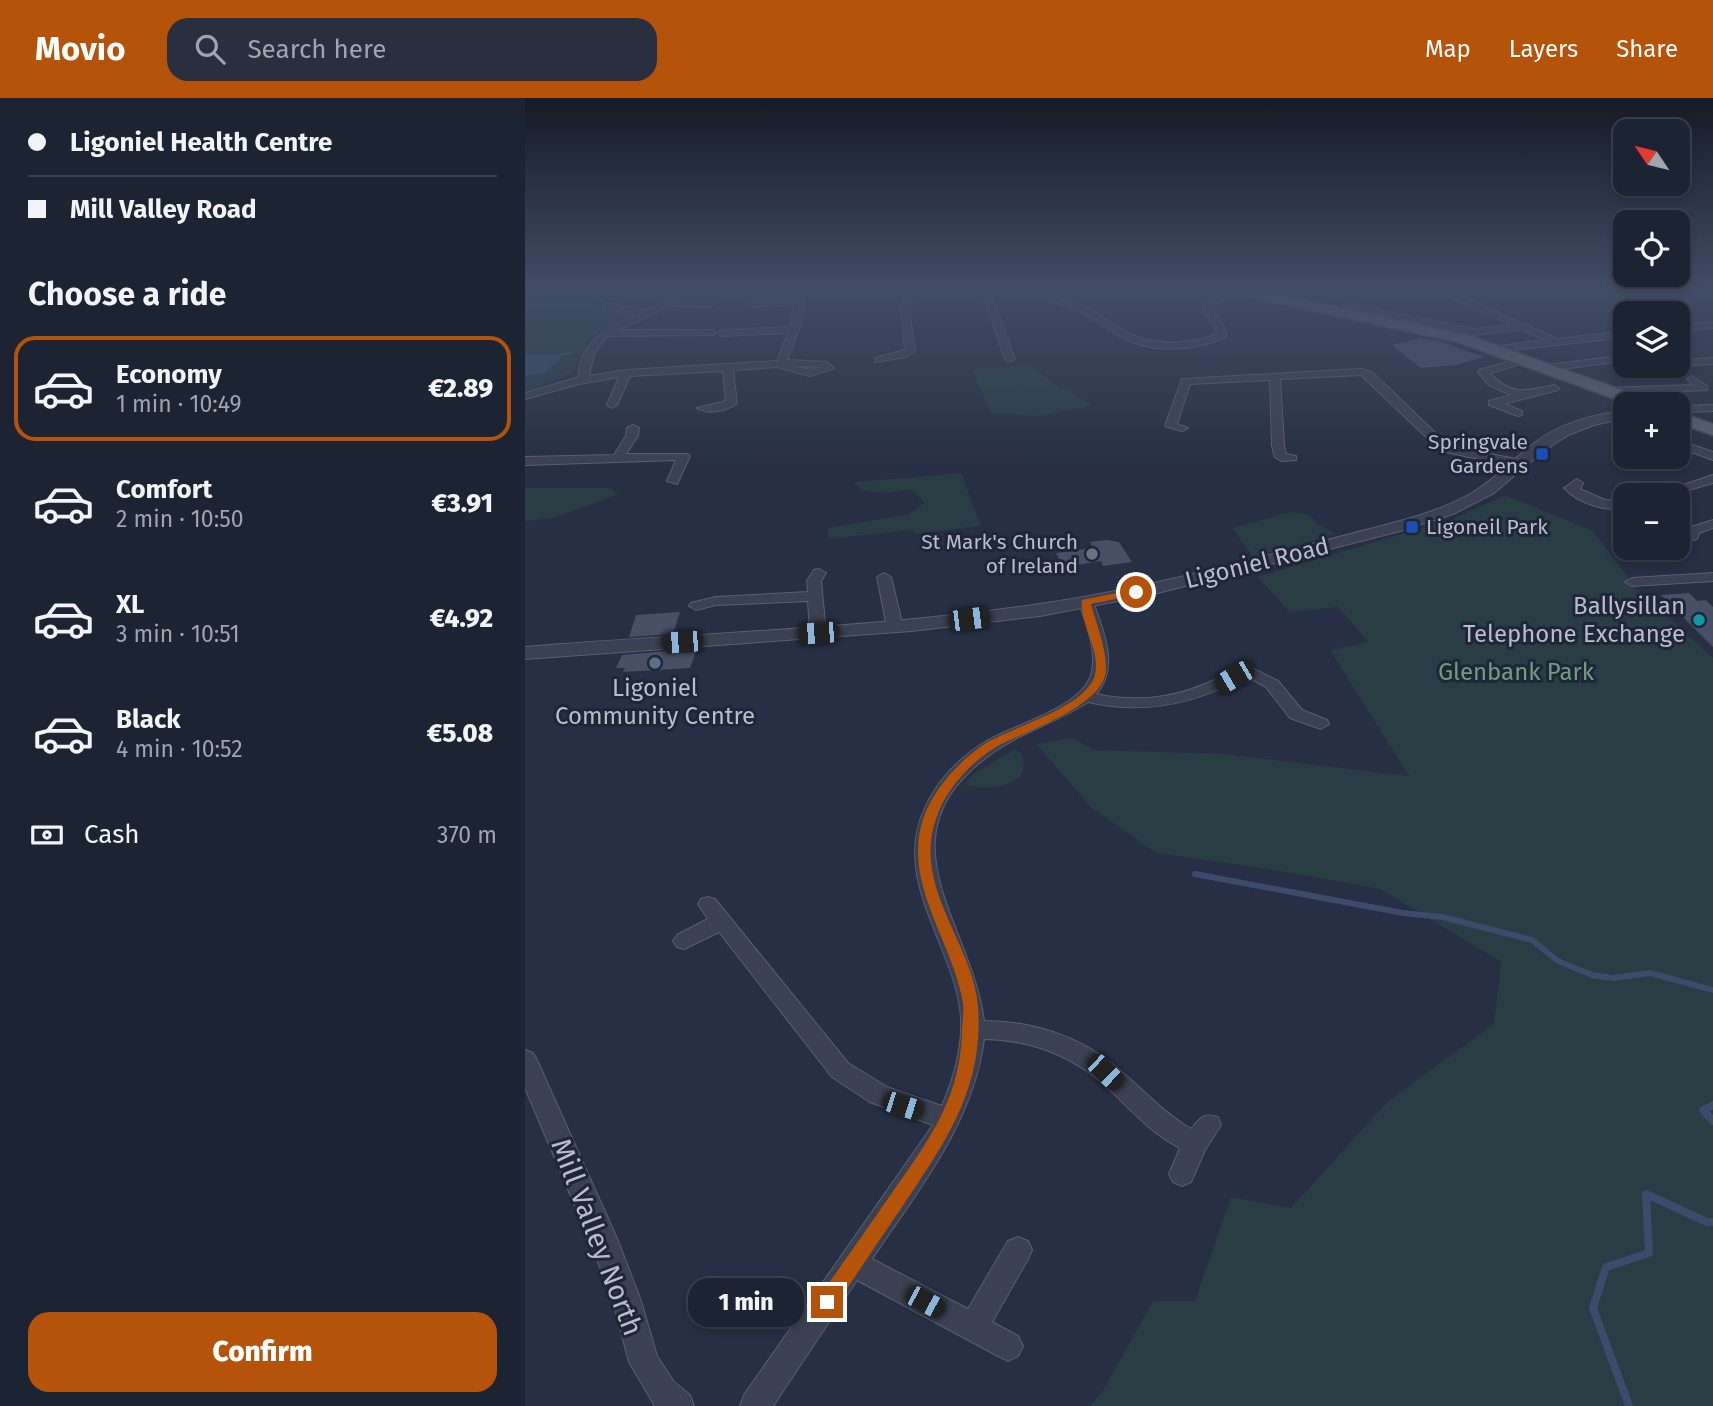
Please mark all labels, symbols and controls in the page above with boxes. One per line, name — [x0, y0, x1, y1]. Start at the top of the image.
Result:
search box — [167, 18, 657, 81]
text: Movio — [35, 29, 125, 69]
icon: search — [191, 30, 229, 68]
text: Search here — [247, 34, 386, 65]
text: Map — [1425, 35, 1471, 63]
text: Layers — [1509, 35, 1578, 63]
text: Share — [1616, 35, 1678, 63]
north arrow — [1613, 119, 1691, 196]
map controls — [1613, 119, 1690, 560]
text: Ligoniel Health Centre — [70, 127, 332, 158]
text: Mill Valley Road — [70, 194, 257, 225]
button: locate — [1613, 210, 1690, 287]
text: Choose a ride — [28, 275, 226, 313]
button: layers — [1613, 301, 1690, 378]
icon: car — [32, 357, 95, 420]
text: Economy — [116, 359, 222, 390]
text: €2.89 — [428, 373, 493, 404]
text: 1 min · 10:49 — [116, 390, 242, 418]
button: + — [1613, 392, 1690, 469]
place label: Springvale Gardens — [1428, 429, 1528, 479]
marker: Springvale Gardens — [1534, 446, 1550, 462]
icon: car — [32, 472, 95, 535]
text: Comfort — [116, 474, 212, 505]
button: − — [1613, 483, 1690, 560]
text: €3.91 — [432, 488, 493, 519]
text: 2 min · 10:50 — [116, 505, 244, 533]
place label: Ligoneil Park — [1426, 514, 1548, 540]
marker: Ligoneil Park — [1404, 519, 1420, 535]
place label: St Mark's Church of Ireland — [921, 529, 1078, 579]
street label: Ligoniel Road — [1182, 532, 1332, 594]
marker: St Mark's Church of Ireland — [1084, 546, 1100, 562]
route start — [1120, 576, 1152, 608]
icon: car — [32, 587, 95, 650]
text: XL — [116, 589, 144, 620]
place label: Ballysillan Telephone Exchange — [1463, 592, 1685, 648]
text: €4.92 — [430, 603, 493, 634]
car — [947, 606, 992, 632]
marker: Ballysillan Telephone Exchange — [1691, 612, 1707, 628]
text: 3 min · 10:51 — [116, 620, 240, 648]
car — [797, 621, 840, 645]
car — [661, 630, 704, 654]
marker: Ligoniel Community Centre — [647, 655, 663, 671]
car — [1211, 657, 1258, 697]
park label: Glenbank Park — [1438, 658, 1595, 686]
place label: Ligoniel Community Centre — [555, 674, 755, 730]
icon: car — [32, 702, 95, 765]
text: Black — [116, 704, 181, 735]
text: €5.08 — [427, 718, 493, 749]
text: 4 min · 10:52 — [116, 735, 243, 763]
icon: cash — [28, 816, 66, 854]
text: Cash — [84, 819, 140, 850]
text: 370 m — [437, 821, 497, 849]
car — [1083, 1050, 1128, 1094]
car — [880, 1090, 927, 1122]
street label: Mill Valley North — [544, 1134, 650, 1340]
callout: 1 min — [687, 1278, 803, 1326]
car — [902, 1283, 949, 1321]
route end — [811, 1286, 843, 1318]
text: 1 min — [718, 1288, 774, 1316]
button: Confirm — [28, 1312, 497, 1392]

